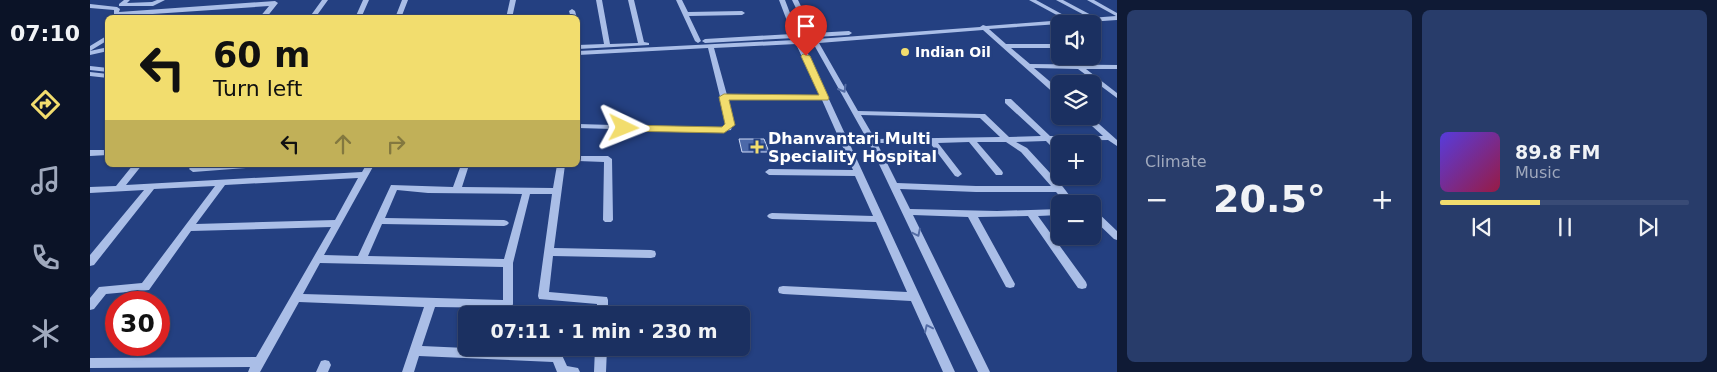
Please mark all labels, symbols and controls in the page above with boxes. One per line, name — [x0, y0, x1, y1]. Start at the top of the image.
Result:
pin — [785, 5, 827, 56]
icon: arrive — [792, 12, 820, 40]
map controls — [1051, 15, 1101, 245]
button: sound — [1051, 15, 1101, 65]
text: 07:10 — [10, 21, 80, 46]
icon: left — [130, 35, 195, 100]
text: 60 m — [213, 35, 310, 75]
place label: Indian Oil — [915, 44, 991, 60]
marker: Indian Oil — [899, 46, 911, 58]
button: layers — [1051, 75, 1101, 125]
text: Turn left — [213, 76, 302, 101]
one-way arrow — [836, 84, 846, 93]
icon: directions — [28, 87, 63, 122]
position arrow — [597, 101, 649, 153]
place label: Dhanvantari Multi Speciality Hospital — [768, 129, 937, 166]
icon: left — [276, 130, 304, 158]
icon: ahead — [329, 130, 357, 158]
icon: right — [382, 130, 410, 158]
button: + — [1051, 135, 1101, 185]
marker: Dhanvantari Multi Speciality Hospital — [750, 140, 764, 154]
text: 89.8 FM — [1515, 141, 1600, 163]
text: Climate — [1145, 152, 1207, 171]
icon: music — [28, 163, 63, 198]
text: Music — [1515, 163, 1561, 182]
text: 20.5° — [1213, 177, 1326, 221]
text: − — [1145, 183, 1168, 216]
text: + — [1371, 183, 1394, 216]
button: − — [1051, 195, 1101, 245]
icon: previous — [1468, 213, 1496, 241]
icon: pause — [1551, 213, 1579, 241]
icon: next — [1634, 213, 1662, 241]
one-way arrow — [911, 228, 921, 237]
icon: phone — [28, 240, 63, 275]
speed limit sign: 30 — [105, 291, 170, 356]
icon: climate — [28, 316, 63, 351]
text: 07:11 · 1 min · 230 m — [490, 320, 718, 342]
one-way arrow — [924, 324, 935, 333]

